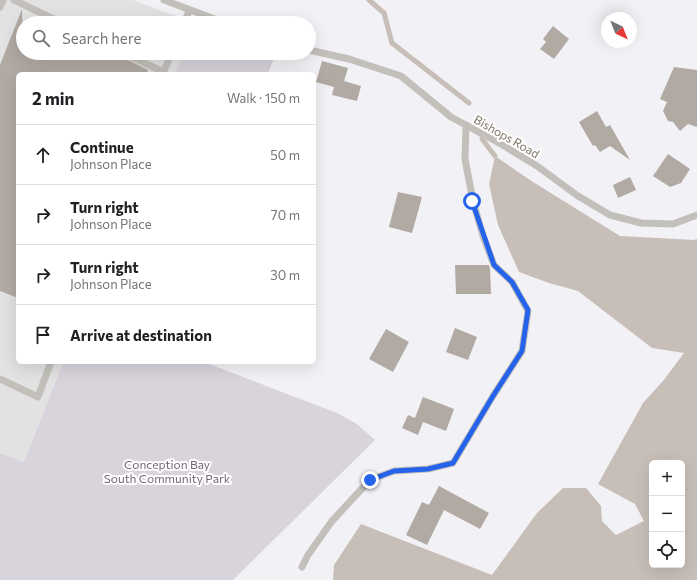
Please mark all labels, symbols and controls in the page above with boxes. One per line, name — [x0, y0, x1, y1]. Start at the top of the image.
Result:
north arrow — [601, 12, 637, 48]
search box — [16, 16, 316, 60]
icon: search — [30, 27, 52, 49]
text: Search here — [62, 29, 141, 47]
text: 2 min — [32, 88, 74, 109]
text: Walk · 150 m — [227, 90, 300, 106]
street label: Bishops Road — [472, 112, 542, 160]
text: Continue — [70, 138, 134, 156]
icon: ahead — [32, 144, 54, 166]
text: 50 m — [270, 147, 300, 163]
text: Johnson Place — [70, 156, 152, 172]
route start — [463, 192, 481, 210]
text: Turn right — [70, 198, 139, 216]
icon: right — [32, 204, 54, 226]
text: 70 m — [271, 207, 300, 223]
text: Johnson Place — [70, 216, 152, 232]
text: Turn right — [70, 258, 139, 276]
icon: right — [32, 264, 54, 286]
text: 30 m — [270, 267, 300, 283]
text: Johnson Place — [70, 276, 152, 292]
icon: arrive — [32, 324, 54, 346]
text: Arrive at destination — [70, 326, 212, 344]
park label: Conception Bay South Community Park — [104, 457, 231, 485]
map controls — [649, 460, 685, 568]
button: + — [649, 460, 685, 496]
route end — [361, 471, 379, 489]
button: − — [649, 496, 685, 532]
button: locate — [649, 532, 685, 568]

